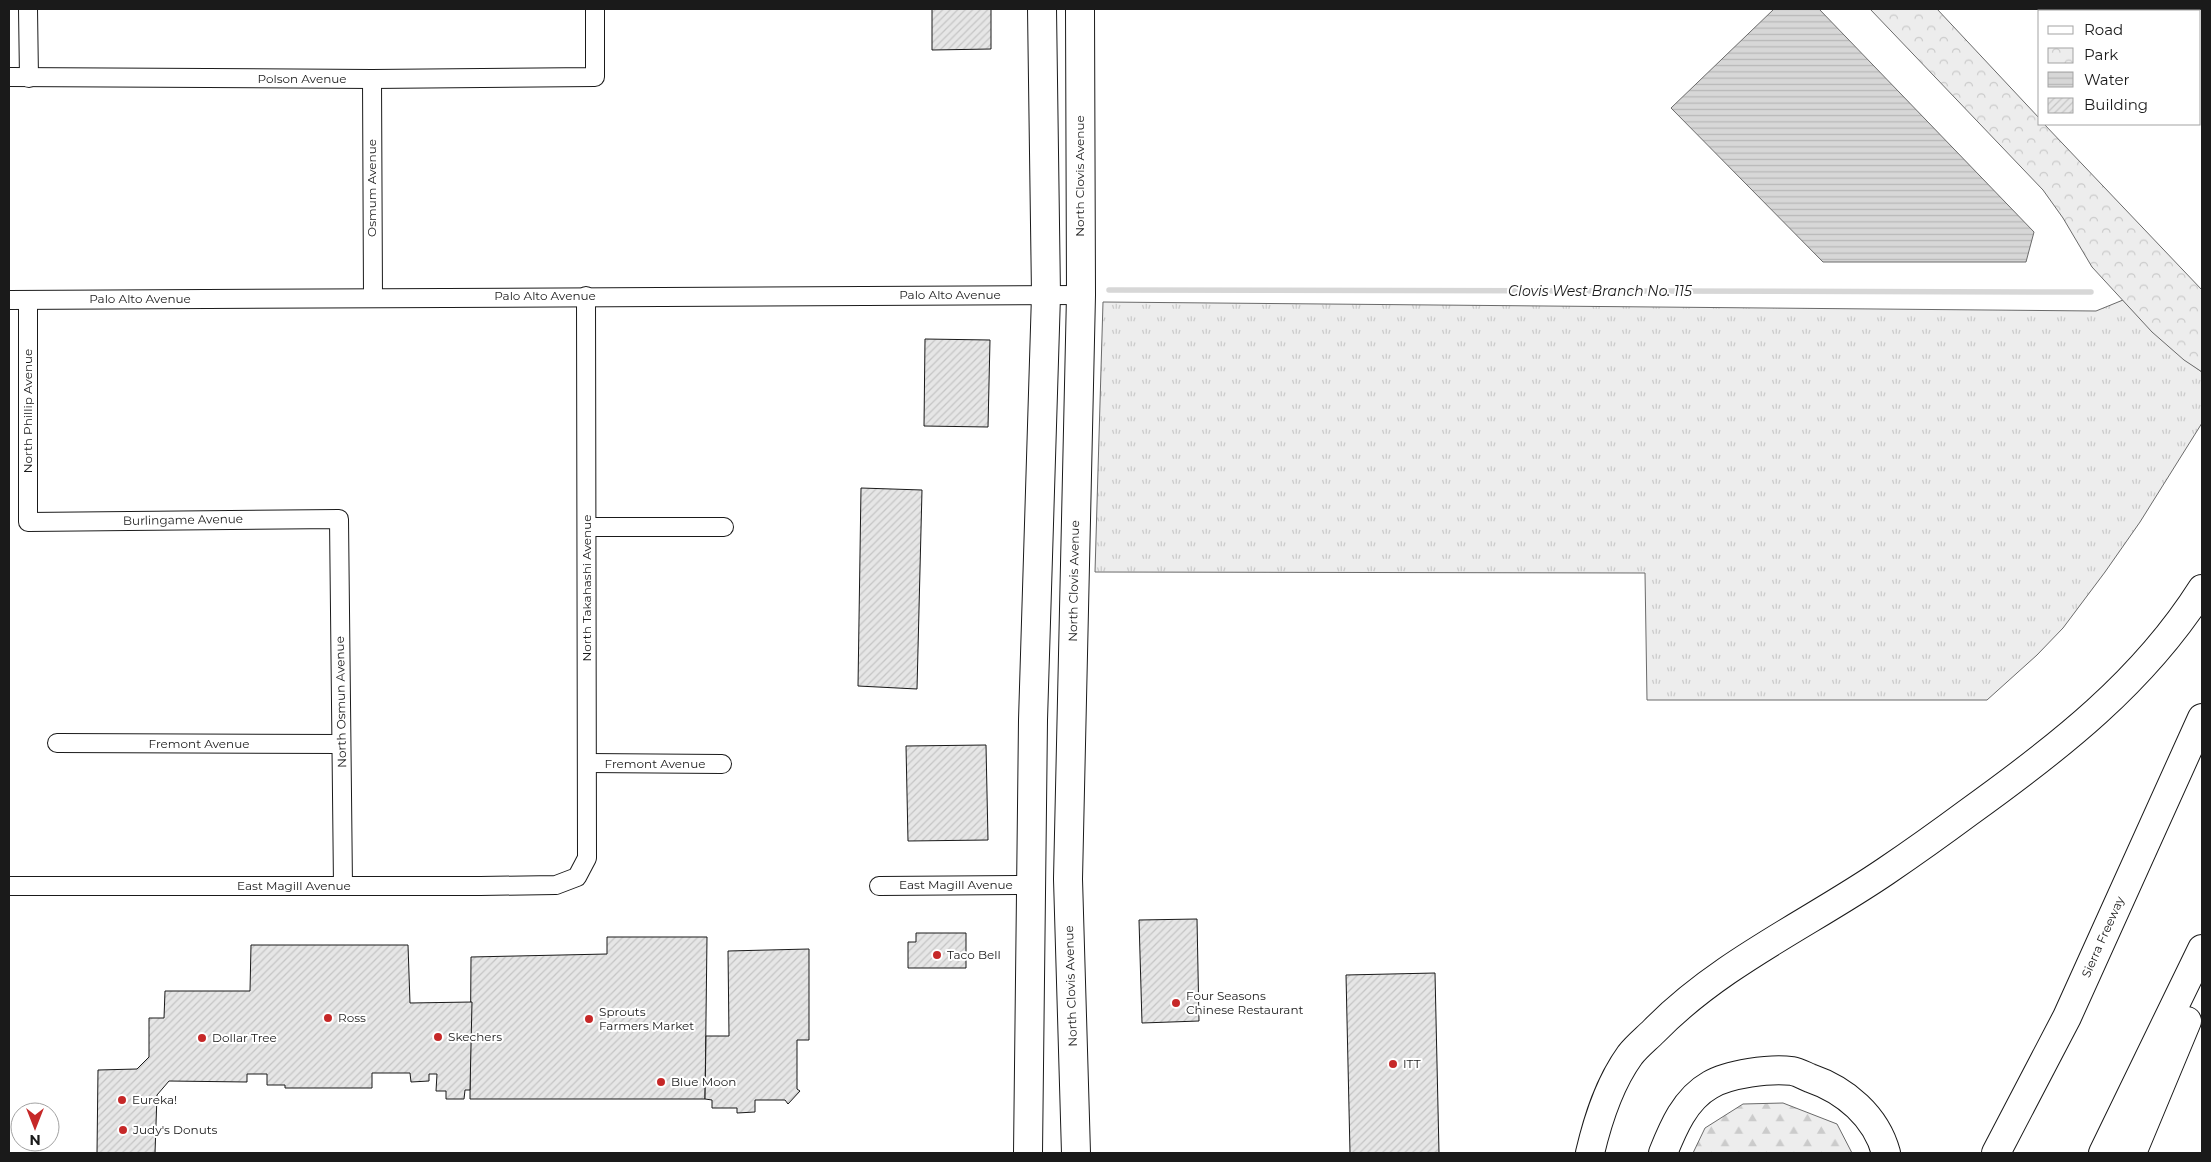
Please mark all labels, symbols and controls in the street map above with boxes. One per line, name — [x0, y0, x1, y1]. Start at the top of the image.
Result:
legend — [2038, 10, 2201, 125]
text: Road — [2084, 20, 2123, 39]
text: Park — [2084, 45, 2118, 64]
text: Water — [2084, 70, 2130, 89]
street label: Polson Avenue — [257, 71, 347, 86]
text: Building — [2084, 95, 2148, 114]
street label: North Clovis Avenue — [1072, 115, 1087, 237]
street label: Osmum Avenue — [364, 139, 379, 237]
water label: Clovis West Branch No. 115 — [1508, 282, 1693, 300]
street label: Palo Alto Avenue — [899, 287, 1001, 302]
street label: Palo Alto Avenue — [494, 288, 596, 303]
street label: Palo Alto Avenue — [89, 291, 191, 306]
street label: North Phillip Avenue — [20, 349, 35, 473]
street label: Burlingame Avenue — [123, 511, 243, 528]
street label: North Takahashi Avenue — [579, 515, 594, 661]
street label: North Clovis Avenue — [1065, 520, 1082, 642]
street label: North Osmun Avenue — [332, 636, 349, 768]
street label: Fremont Avenue — [148, 736, 250, 751]
street label: Fremont Avenue — [604, 756, 706, 771]
street label: East Magill Avenue — [899, 877, 1013, 892]
street label: East Magill Avenue — [237, 878, 351, 893]
street label: Sierra Freeway — [2078, 893, 2127, 980]
street label: North Clovis Avenue — [1061, 925, 1080, 1047]
place label: Taco Bell — [947, 947, 1001, 962]
marker: Taco Bell — [931, 949, 943, 961]
place label: Four Seasons Chinese Restaurant — [1186, 988, 1304, 1017]
marker: Four Seasons Chinese Restaurant — [1170, 997, 1182, 1009]
place label: Sprouts Farmers Market — [599, 1004, 694, 1033]
place label: Ross — [338, 1010, 366, 1025]
marker: Ross — [322, 1012, 334, 1024]
marker: Sprouts Farmers Market — [583, 1013, 595, 1025]
place label: Skechers — [448, 1029, 502, 1044]
place label: Dollar Tree — [212, 1030, 277, 1045]
marker: Skechers — [432, 1031, 444, 1043]
marker: Dollar Tree — [196, 1032, 208, 1044]
place label: ITT — [1403, 1056, 1421, 1071]
marker: ITT — [1387, 1058, 1399, 1070]
place label: Blue Moon — [671, 1074, 736, 1089]
marker: Blue Moon — [655, 1076, 667, 1088]
place label: Eureka! — [132, 1092, 177, 1107]
marker: Eureka! — [116, 1094, 128, 1106]
north arrow — [10, 1102, 60, 1152]
place label: Judy's Donuts — [132, 1122, 218, 1137]
marker: Judy's Donuts — [117, 1124, 129, 1136]
text: N — [29, 1131, 41, 1149]

